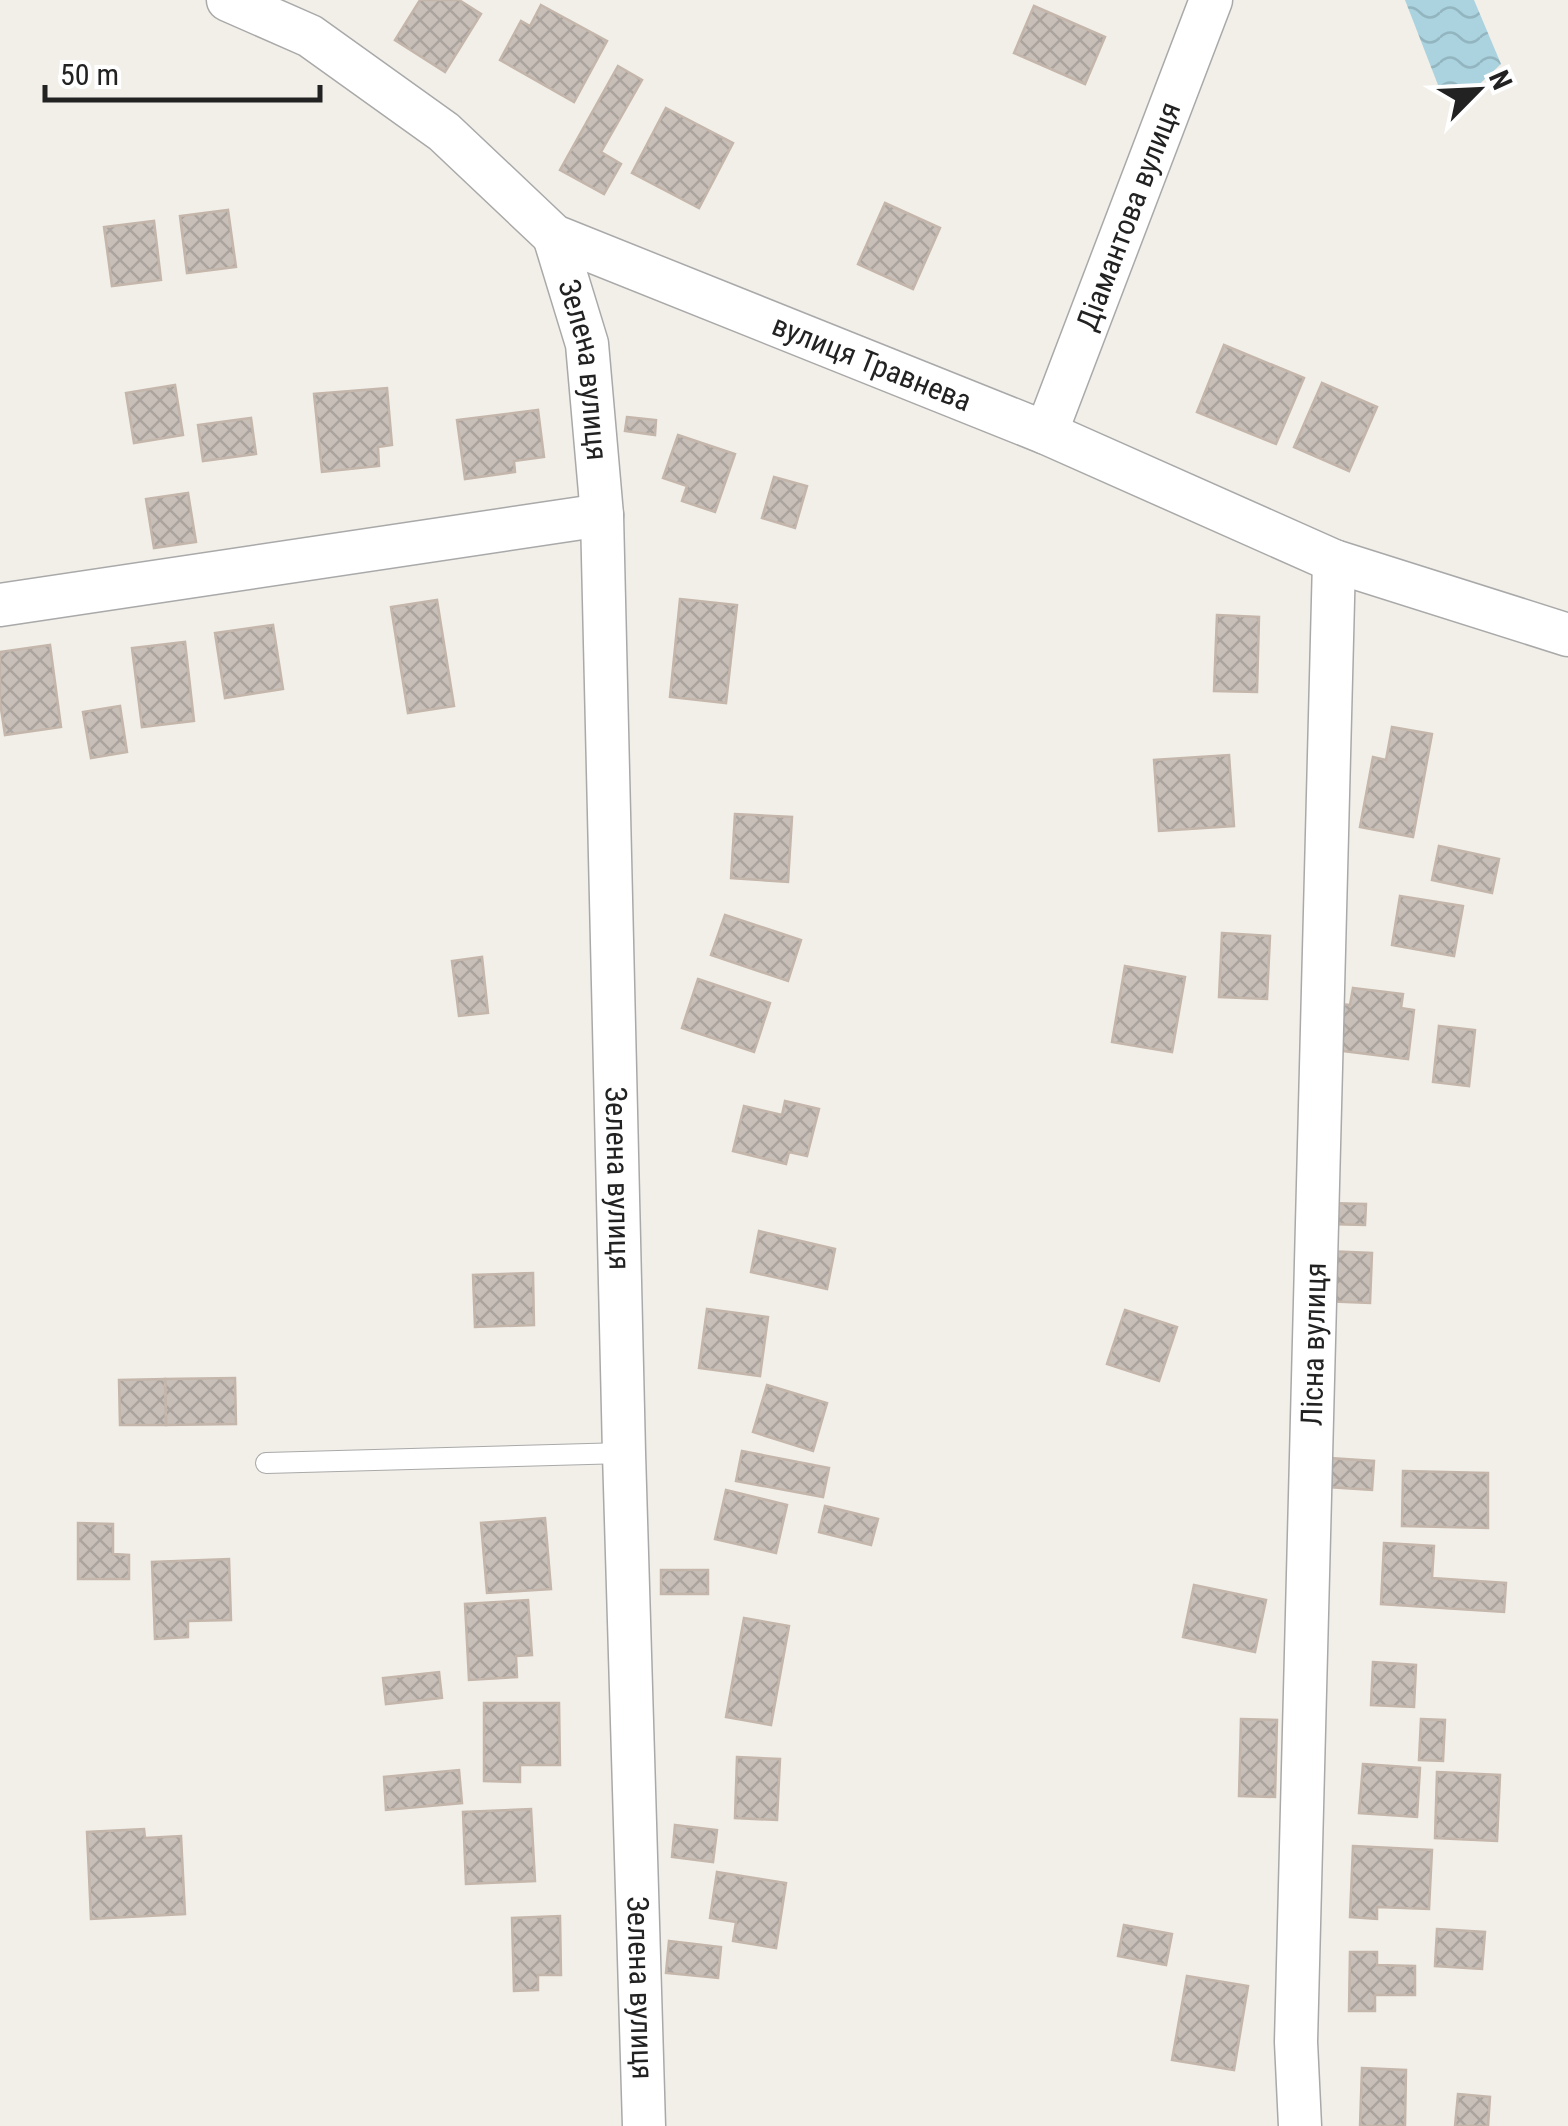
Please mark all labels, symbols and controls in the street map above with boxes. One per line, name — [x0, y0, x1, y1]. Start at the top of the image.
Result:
scale bar — [45, 40, 320, 102]
north arrow — [1428, 40, 1528, 140]
text: 50 m — [60, 57, 119, 92]
text: N — [1482, 65, 1519, 95]
street label: Діамантова вулиця — [1069, 97, 1188, 335]
street label: Зелена вулиця — [551, 275, 615, 462]
street label: вулиця Травнева — [767, 307, 976, 418]
street label: Зелена вулиця — [598, 1086, 638, 1270]
street label: Лісна вулиця — [1294, 1262, 1333, 1427]
street label: Зелена вулиця — [620, 1896, 661, 2080]

